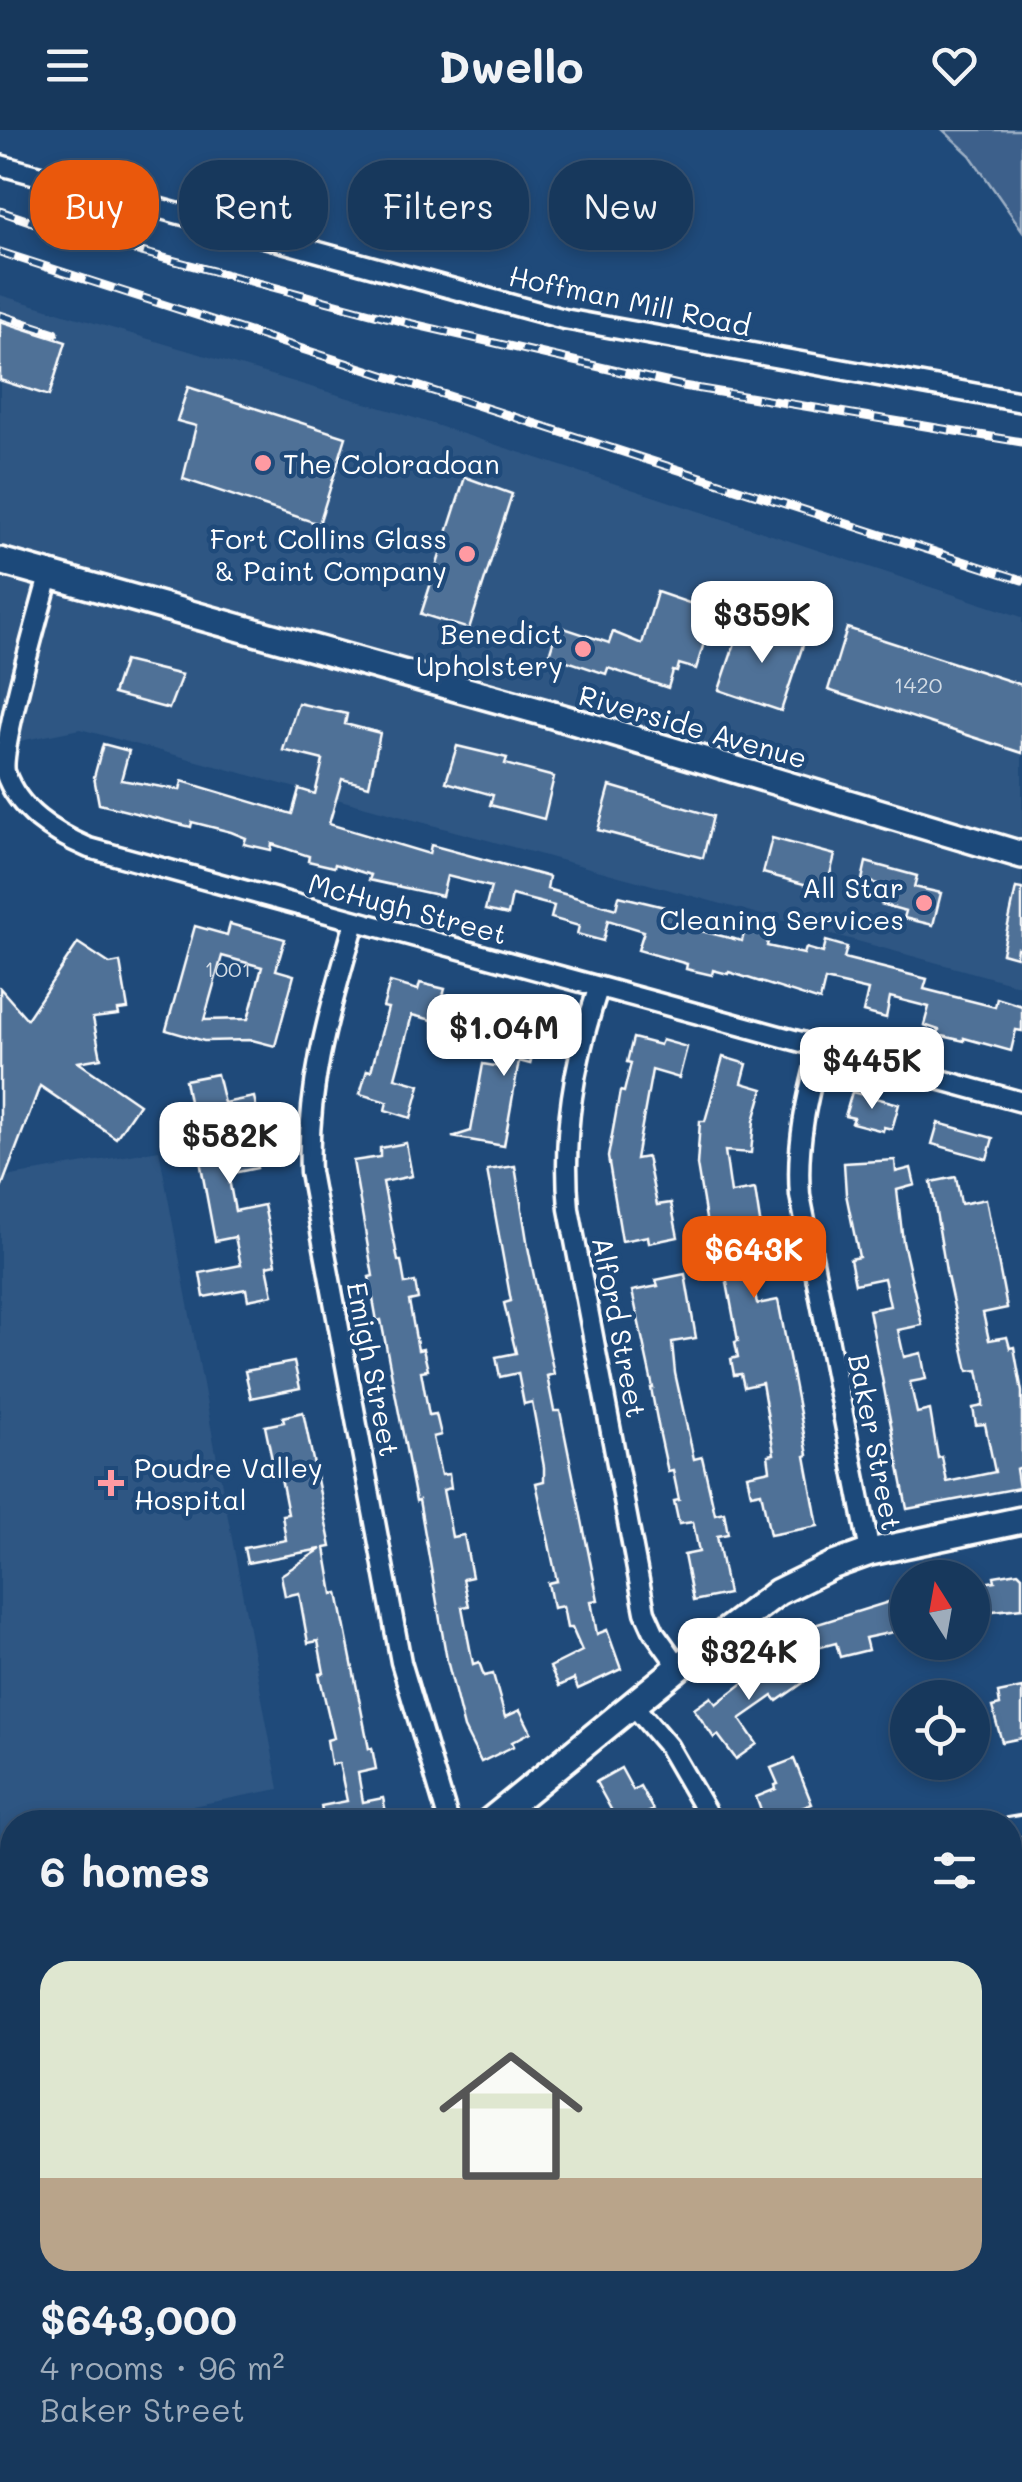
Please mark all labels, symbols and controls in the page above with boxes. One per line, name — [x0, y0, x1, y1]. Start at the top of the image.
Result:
text: Dwello — [438, 36, 584, 94]
icon: menu — [40, 38, 95, 93]
icon: heart — [927, 38, 982, 93]
chip: Buy — [30, 160, 159, 250]
chip: Rent — [179, 160, 328, 250]
chip: Filters — [348, 160, 529, 250]
chip: New — [549, 160, 693, 250]
street label: Hoffman Mill Road — [506, 257, 754, 343]
place label: The Coloradoan — [283, 445, 500, 481]
marker: The Coloradoan — [252, 452, 274, 474]
place label: Fort Collins Glass & Paint Company — [210, 520, 447, 588]
marker: Fort Collins Glass & Paint Company — [456, 543, 478, 565]
pin: $359K — [692, 581, 832, 666]
text: $359K — [713, 592, 811, 634]
place label: Benedict Upholstery — [416, 615, 563, 683]
marker: Benedict Upholstery — [572, 638, 594, 660]
house number: 1420 — [894, 670, 942, 699]
street label: Riverside Avenue — [575, 676, 811, 776]
street label: McHugh Street — [305, 864, 511, 952]
place label: All Star Cleaning Services — [659, 869, 904, 937]
marker: All Star Cleaning Services — [913, 892, 935, 914]
house number: 1001 — [205, 954, 251, 983]
pin: $1.04M — [423, 994, 585, 1079]
text: $1.04M — [449, 1005, 559, 1047]
pin: $445K — [802, 1027, 942, 1112]
text: $445K — [822, 1038, 922, 1080]
pin: $582K — [160, 1102, 300, 1187]
text: $582K — [181, 1113, 279, 1155]
pin: $643K — [684, 1216, 824, 1301]
text: $643K — [704, 1227, 804, 1269]
street label: Alford Street — [585, 1233, 655, 1421]
street label: Emigh Street — [339, 1279, 409, 1459]
street label: Baker Street — [841, 1351, 911, 1533]
place label: Poudre Valley Hospital — [134, 1449, 323, 1517]
marker: Poudre Valley Hospital — [98, 1470, 124, 1496]
north arrow — [890, 1560, 990, 1660]
map controls — [890, 1560, 990, 1780]
pin: $324K — [679, 1618, 819, 1703]
text: $324K — [700, 1629, 798, 1671]
button: locate — [890, 1680, 990, 1780]
text: 6 homes — [40, 1843, 210, 1898]
icon: filters — [927, 1843, 982, 1898]
icon: home — [421, 2026, 601, 2206]
text: $643,000 — [40, 2291, 237, 2346]
text: 4 rooms · 96 m² — [40, 2346, 285, 2388]
text: Baker Street — [40, 2388, 245, 2430]

